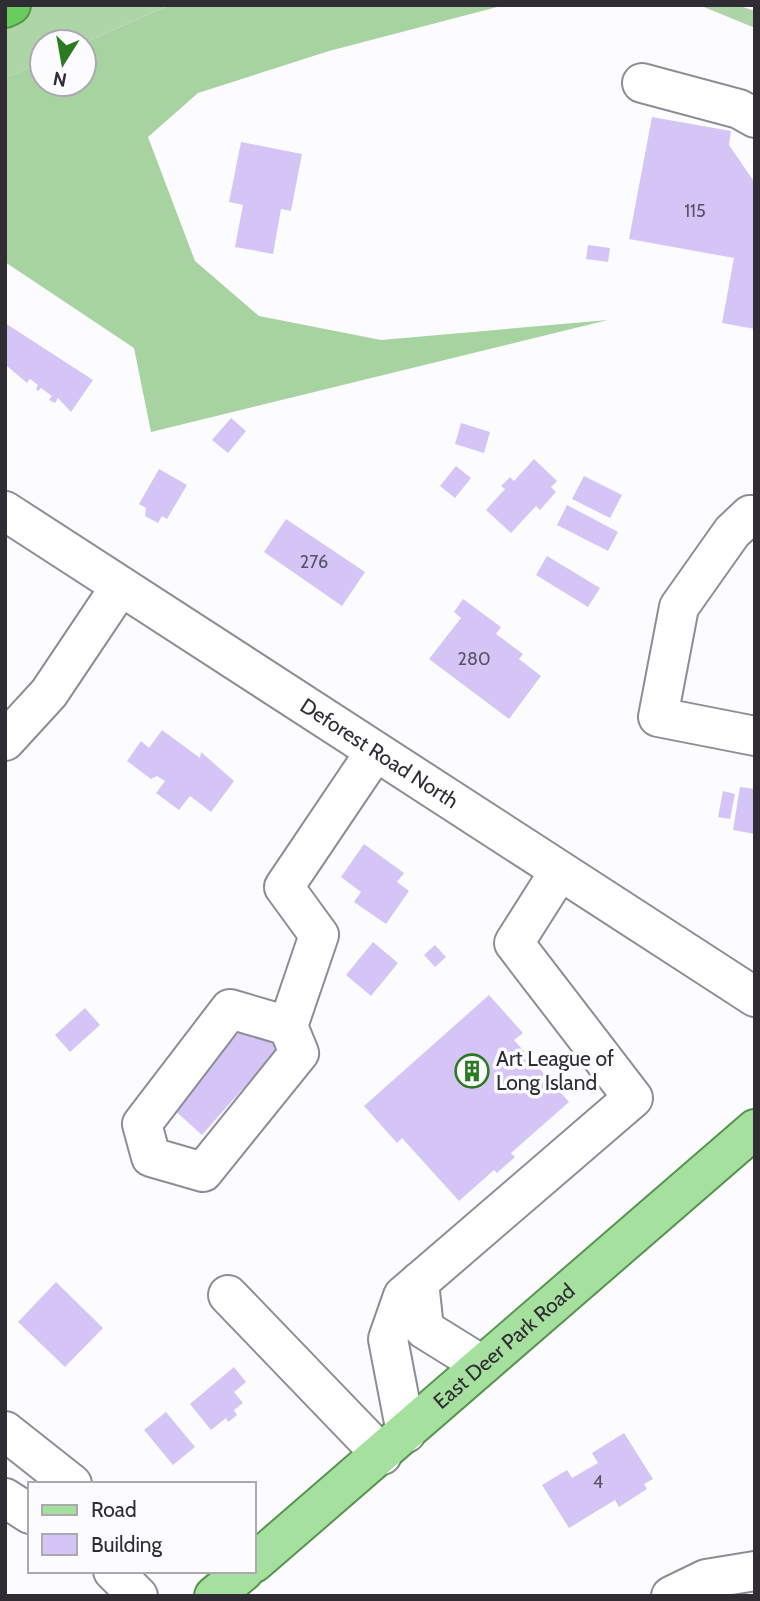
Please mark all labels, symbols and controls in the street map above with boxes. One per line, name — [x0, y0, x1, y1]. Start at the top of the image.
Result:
north arrow — [28, 28, 98, 98]
text: N — [51, 67, 69, 92]
house number: 115 — [684, 200, 706, 222]
house number: 276 — [300, 551, 328, 573]
house number: 280 — [458, 648, 490, 670]
street label: Deforest Road North — [296, 693, 463, 813]
place label: Art League of Long Island — [496, 1046, 614, 1095]
building icon: Art League of Long Island — [453, 1052, 491, 1090]
street label: East Deer Park Road — [428, 1278, 579, 1414]
house number: 4 — [593, 1471, 603, 1493]
legend — [28, 1482, 256, 1573]
text: Road — [91, 1497, 137, 1522]
text: Building — [91, 1532, 163, 1557]

